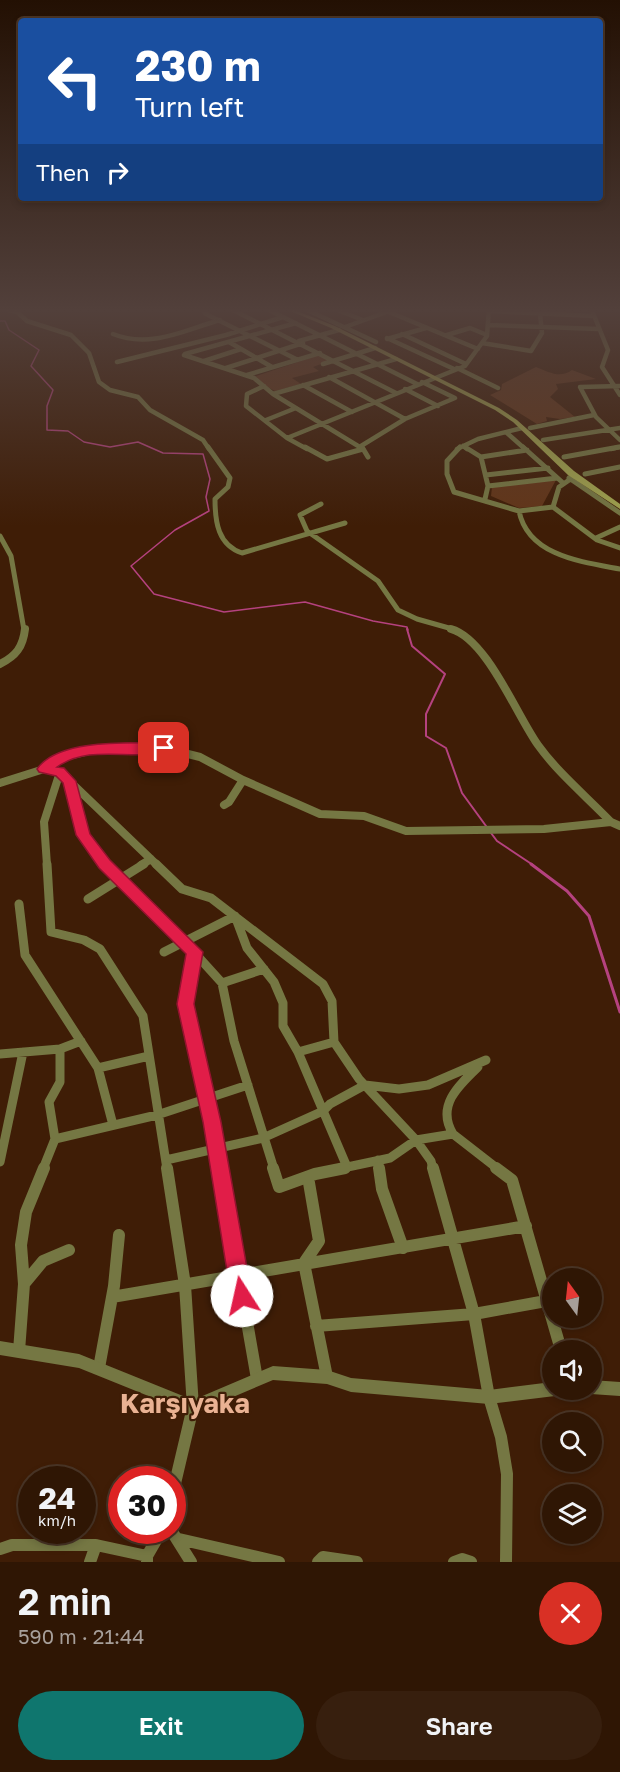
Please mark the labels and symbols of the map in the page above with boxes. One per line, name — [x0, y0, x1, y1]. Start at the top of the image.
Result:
pin — [138, 722, 189, 773]
position arrow — [210, 1264, 274, 1328]
north arrow — [542, 1268, 602, 1328]
district label: Karşıyaka — [120, 1387, 250, 1419]
speed limit sign: 30 — [108, 1466, 186, 1544]

